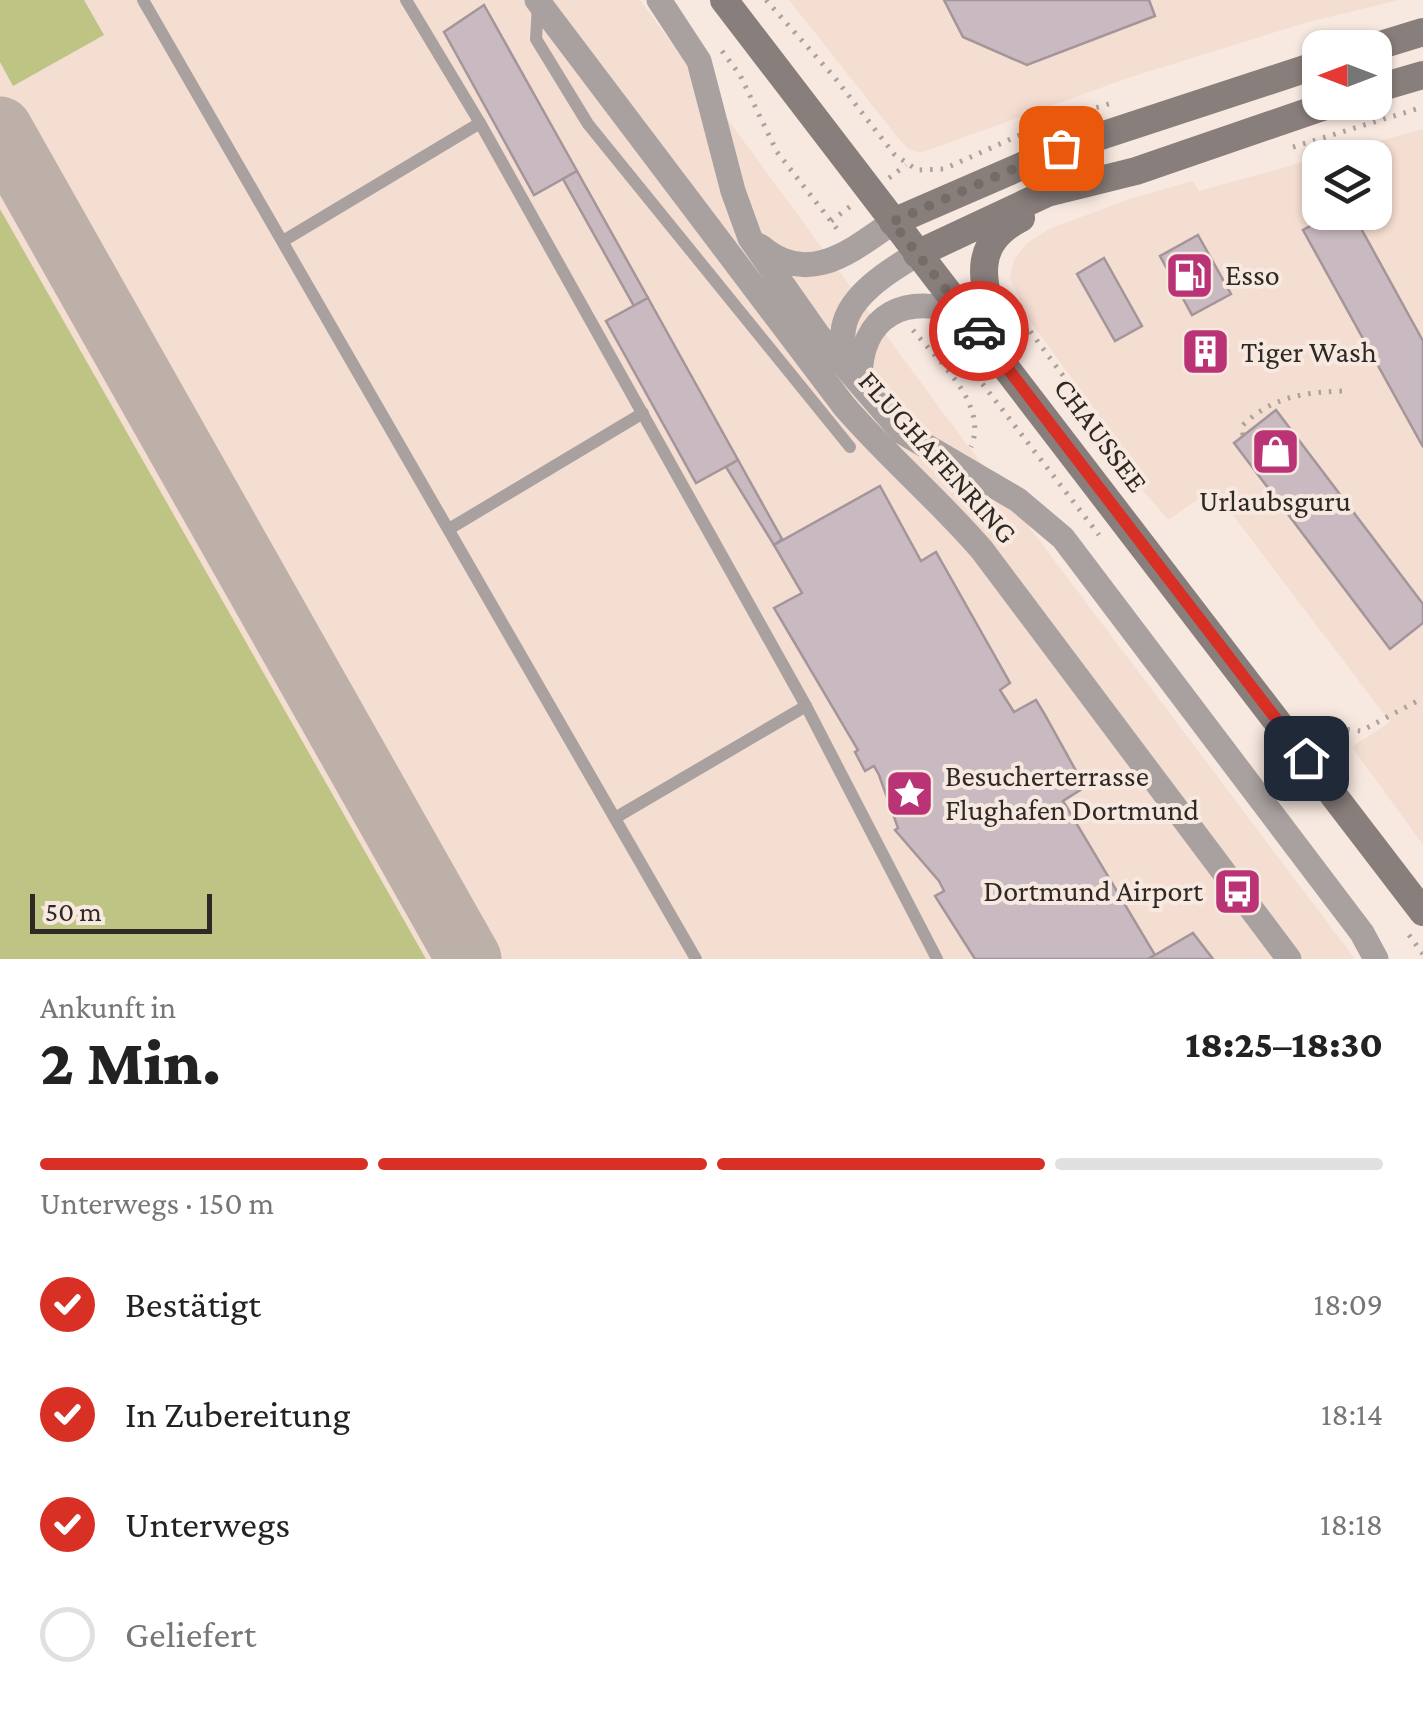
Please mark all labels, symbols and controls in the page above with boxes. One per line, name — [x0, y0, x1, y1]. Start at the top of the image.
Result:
north arrow — [1302, 30, 1392, 120]
map controls — [1302, 30, 1392, 230]
pin — [1019, 106, 1104, 191]
icon: bag — [1034, 121, 1089, 176]
button: layers — [1302, 140, 1392, 230]
fuel station icon: Esso — [1164, 249, 1216, 301]
place label: Esso — [1225, 258, 1280, 291]
courier — [929, 281, 1029, 381]
icon: car — [952, 304, 1007, 359]
building icon: Tiger Wash — [1180, 326, 1232, 378]
place label: Tiger Wash — [1241, 335, 1377, 369]
street label: FLUGHAFENRING — [852, 364, 1024, 550]
street label: CHAUSSEE — [1048, 371, 1155, 498]
shop icon: Urlaubsguru — [1249, 426, 1301, 478]
place label: Urlaubsguru — [1199, 484, 1351, 518]
pin — [1264, 716, 1349, 801]
icon: home — [1279, 731, 1334, 786]
place label: Besucherterrasse Flughafen Dortmund — [945, 759, 1199, 827]
place icon: Besucherterrasse Flughafen Dortmund — [884, 767, 936, 819]
bus stop icon: Dortmund Airport — [1212, 865, 1264, 917]
place label: Dortmund Airport — [983, 874, 1204, 908]
scale bar — [30, 889, 212, 934]
text: 50 m — [45, 896, 102, 927]
text: Ankunft in — [40, 989, 176, 1025]
text: 18:25–18:30 — [1185, 1023, 1383, 1065]
text: 2 Min. — [40, 1026, 221, 1098]
text: Unterwegs · 150 m — [40, 1185, 274, 1221]
icon: check — [40, 1277, 95, 1332]
text: Bestätigt — [125, 1283, 261, 1325]
text: 18:09 — [1314, 1286, 1383, 1322]
icon: check — [40, 1387, 95, 1442]
text: In Zubereitung — [125, 1393, 351, 1435]
text: 18:14 — [1321, 1396, 1383, 1432]
icon: check — [40, 1497, 95, 1552]
text: Unterwegs — [125, 1503, 290, 1545]
text: 18:18 — [1320, 1506, 1383, 1542]
text: Geliefert — [125, 1613, 256, 1655]

